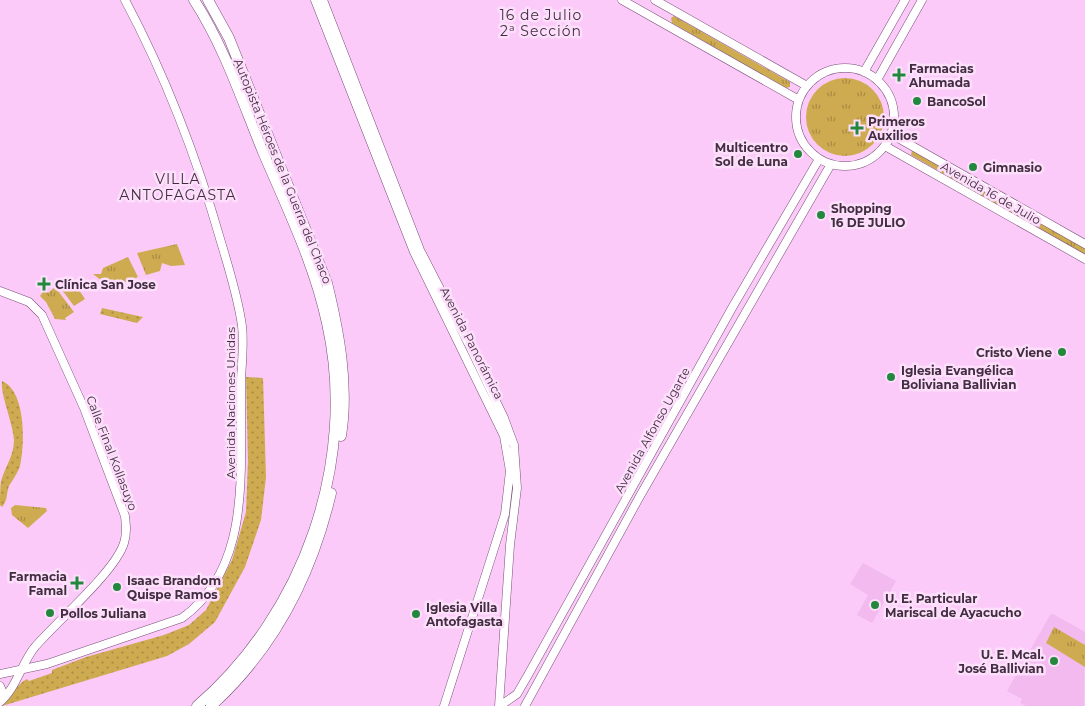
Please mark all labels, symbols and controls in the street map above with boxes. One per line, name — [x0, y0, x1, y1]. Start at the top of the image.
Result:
district label: 16 de Julio 2ª Sección — [500, 6, 582, 40]
street label: Autopista Héroes de la Guerra del Chaco — [231, 56, 335, 286]
place label: Farmacias Ahumada — [908, 61, 974, 90]
marker: Farmacias Ahumada — [893, 69, 905, 81]
place label: BancoSol — [927, 94, 986, 109]
marker: BancoSol — [911, 95, 923, 107]
place label: Primeros Auxilios — [867, 114, 926, 143]
marker: Primeros Auxilios — [850, 121, 864, 135]
place label: Multicentro Sol de Luna — [715, 140, 788, 169]
marker: Multicentro Sol de Luna — [792, 148, 804, 160]
street label: Avenida 16 de Julio — [938, 158, 1044, 228]
place label: Gimnasio — [983, 160, 1042, 175]
marker: Gimnasio — [967, 161, 979, 173]
district label: VILLA ANTOFAGASTA — [119, 170, 237, 204]
place label: Shopping 16 DE JULIO — [831, 201, 905, 230]
marker: Shopping 16 DE JULIO — [815, 209, 827, 221]
marker: Clínica San Jose — [37, 277, 51, 291]
place label: Clínica San Jose — [55, 277, 156, 292]
street label: Avenida Panorámica — [437, 284, 507, 402]
street label: Avenida Naciones Unidas — [223, 327, 238, 479]
place label: Cristo Viene — [976, 345, 1052, 360]
marker: Cristo Viene — [1056, 346, 1068, 358]
place label: Iglesia Evangélica Boliviana Ballivian — [901, 363, 1016, 392]
street label: Avenida Alfonso Ugarte — [611, 365, 693, 495]
marker: Iglesia Evangélica Boliviana Ballivian — [885, 371, 897, 383]
street label: Calle Final Kollasuyo — [83, 393, 141, 513]
place label: Farmacia Famal — [9, 569, 67, 598]
place label: Isaac Brandom Quispe Ramos — [127, 573, 221, 602]
marker: Farmacia Famal — [71, 577, 83, 589]
marker: Isaac Brandom Quispe Ramos — [111, 581, 123, 593]
place label: U. E. Particular Mariscal de Ayacucho — [885, 591, 1022, 620]
marker: U. E. Particular Mariscal de Ayacucho — [869, 599, 881, 611]
place label: Iglesia Villa Antofagasta — [425, 600, 503, 629]
place label: Pollos Juliana — [60, 606, 146, 621]
marker: Pollos Juliana — [44, 607, 56, 619]
marker: Iglesia Villa Antofagasta — [410, 608, 422, 620]
place label: U. E. Mcal. José Ballivian — [957, 647, 1044, 676]
marker: U. E. Mcal. José Ballivian — [1048, 655, 1060, 667]

